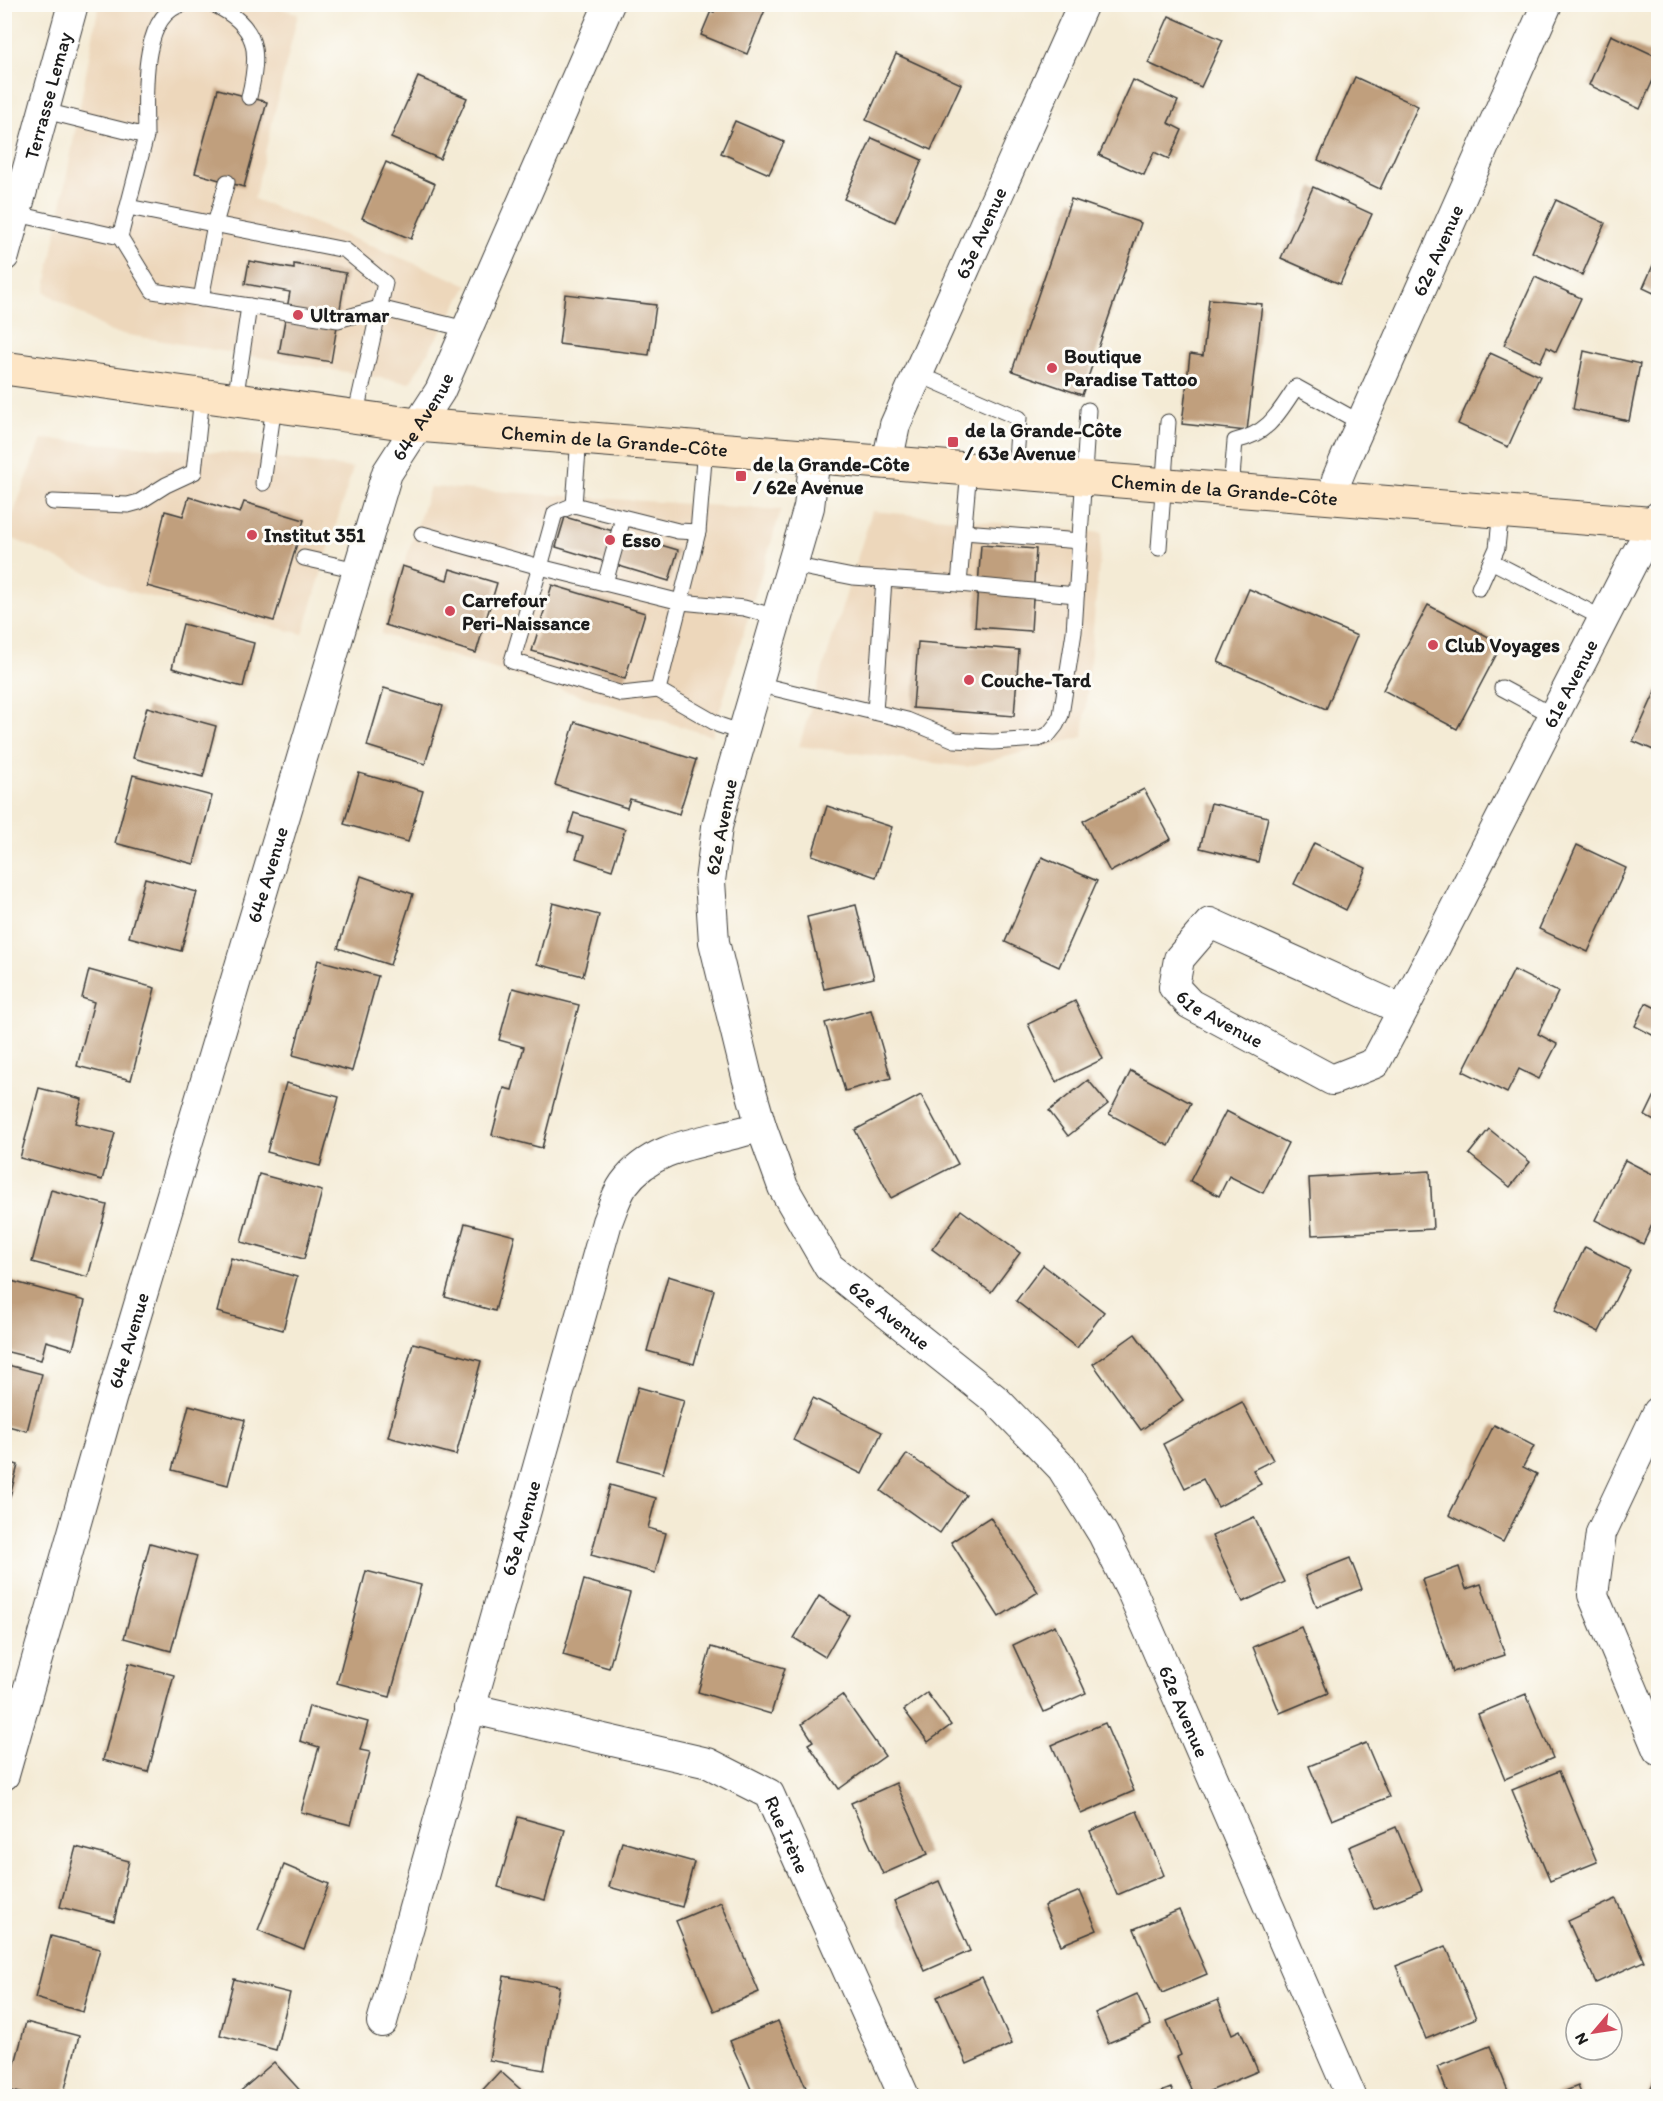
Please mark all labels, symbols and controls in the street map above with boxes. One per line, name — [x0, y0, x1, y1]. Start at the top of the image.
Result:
street label: Terrasse Lemay — [19, 29, 77, 162]
street label: 63e Avenue — [950, 183, 1012, 283]
street label: 62e Avenue — [1407, 201, 1469, 300]
place label: Ultramar — [310, 303, 389, 327]
marker: Ultramar — [291, 308, 305, 322]
place label: Boutique Paradise Tattoo — [1064, 344, 1198, 391]
marker: Boutique Paradise Tattoo — [1045, 361, 1059, 375]
street label: 64e Avenue — [386, 369, 459, 465]
place label: de la Grande-Côte / 63e Avenue — [964, 418, 1122, 465]
street label: Chemin de la Grande-Côte — [500, 420, 729, 462]
marker: de la Grande-Côte / 63e Avenue — [946, 435, 960, 449]
place label: de la Grande-Côte / 62e Avenue — [752, 452, 910, 499]
street label: Chemin de la Grande-Côte — [1110, 468, 1339, 510]
marker: de la Grande-Côte / 62e Avenue — [734, 469, 748, 483]
place label: Institut 351 — [264, 523, 366, 547]
marker: Institut 351 — [245, 528, 259, 542]
place label: Esso — [622, 528, 661, 552]
marker: Esso — [603, 533, 617, 547]
place label: Carrefour Peri-Naissance — [462, 588, 591, 635]
marker: Carrefour Peri-Naissance — [443, 604, 457, 618]
place label: Club Voyages — [1445, 633, 1560, 658]
street label: 61e Avenue — [1538, 635, 1603, 732]
marker: Club Voyages — [1426, 638, 1440, 652]
place label: Couche-Tard — [981, 668, 1092, 692]
marker: Couche-Tard — [962, 673, 976, 687]
street label: 62e Avenue — [700, 777, 742, 877]
street label: 64e Avenue — [242, 824, 293, 926]
street label: 61e Avenue — [1171, 985, 1267, 1053]
street label: 62e Avenue — [844, 1275, 935, 1355]
street label: 64e Avenue — [103, 1289, 154, 1391]
street label: 63e Avenue — [496, 1478, 546, 1579]
street label: 62e Avenue — [1153, 1662, 1214, 1761]
street label: Rue Irène — [759, 1792, 815, 1877]
north arrow — [1564, 2002, 1624, 2062]
text: N — [1570, 2030, 1592, 2048]

